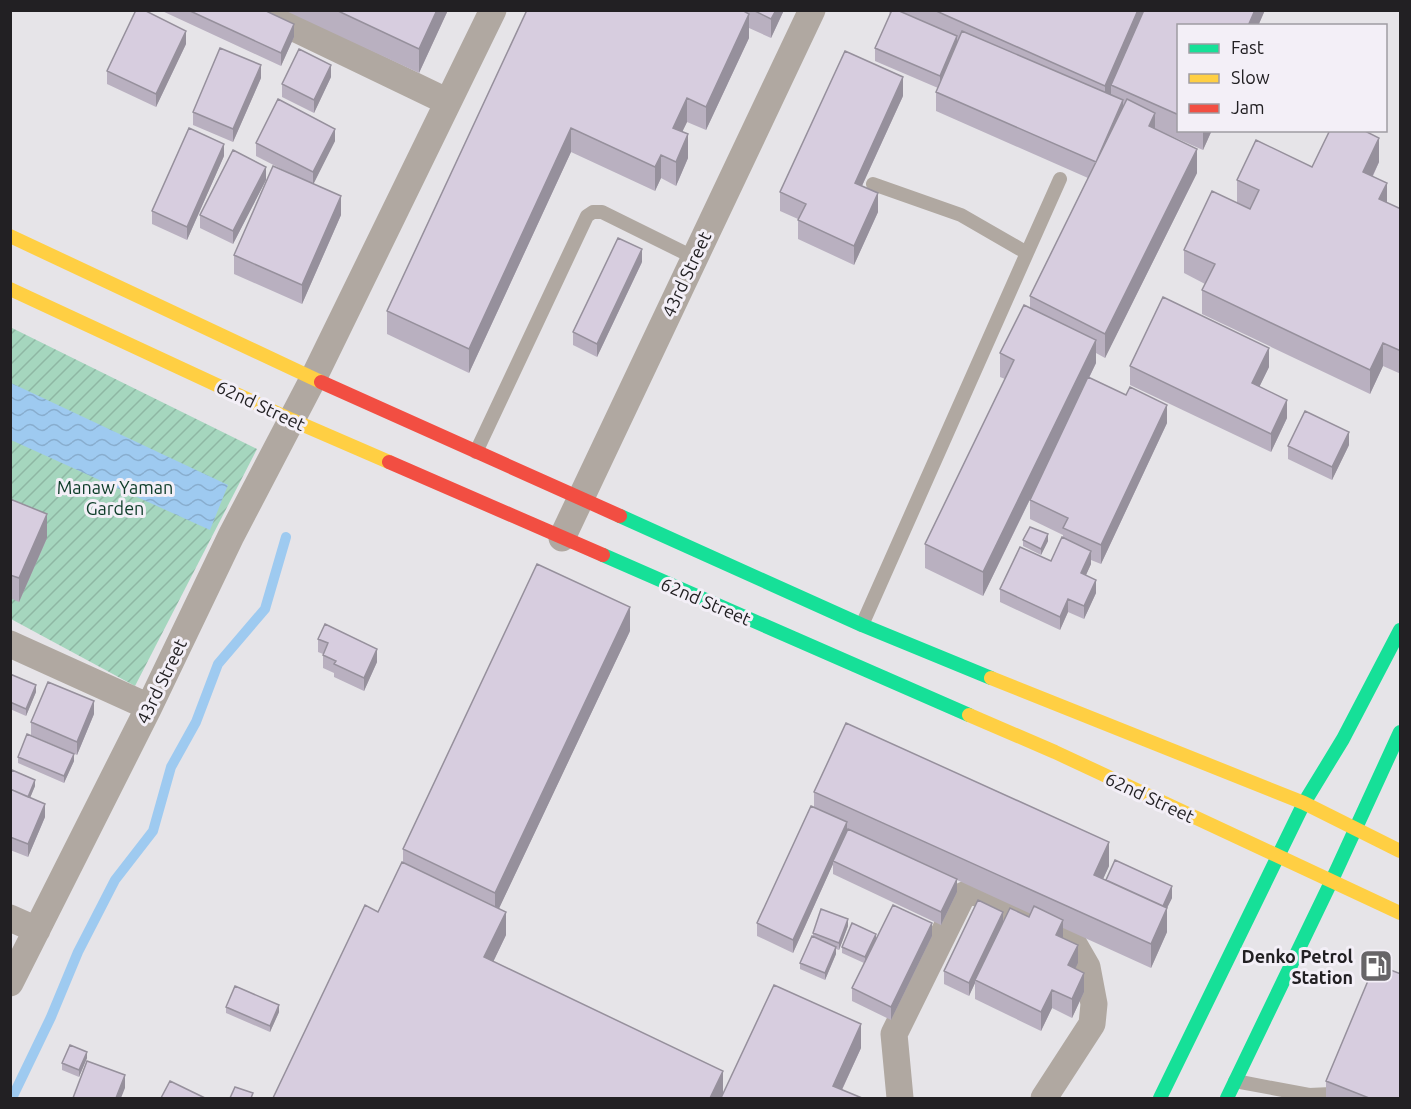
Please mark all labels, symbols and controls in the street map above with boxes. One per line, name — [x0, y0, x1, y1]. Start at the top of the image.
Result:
legend — [1177, 24, 1387, 132]
text: Fast — [1231, 37, 1264, 57]
text: Slow — [1231, 67, 1270, 87]
text: Jam — [1231, 97, 1265, 117]
street label: 43rd Street — [657, 228, 715, 320]
street label: 62nd Street — [213, 376, 309, 434]
park label: Manaw Yaman Garden — [57, 477, 173, 518]
street label: 62nd Street — [658, 573, 754, 629]
street label: 43rd Street — [132, 635, 190, 727]
street label: 62nd Street — [1102, 768, 1198, 826]
place label: Denko Petrol Station — [1242, 946, 1354, 987]
fuel station icon: Denko Petrol Station — [1358, 948, 1394, 984]

